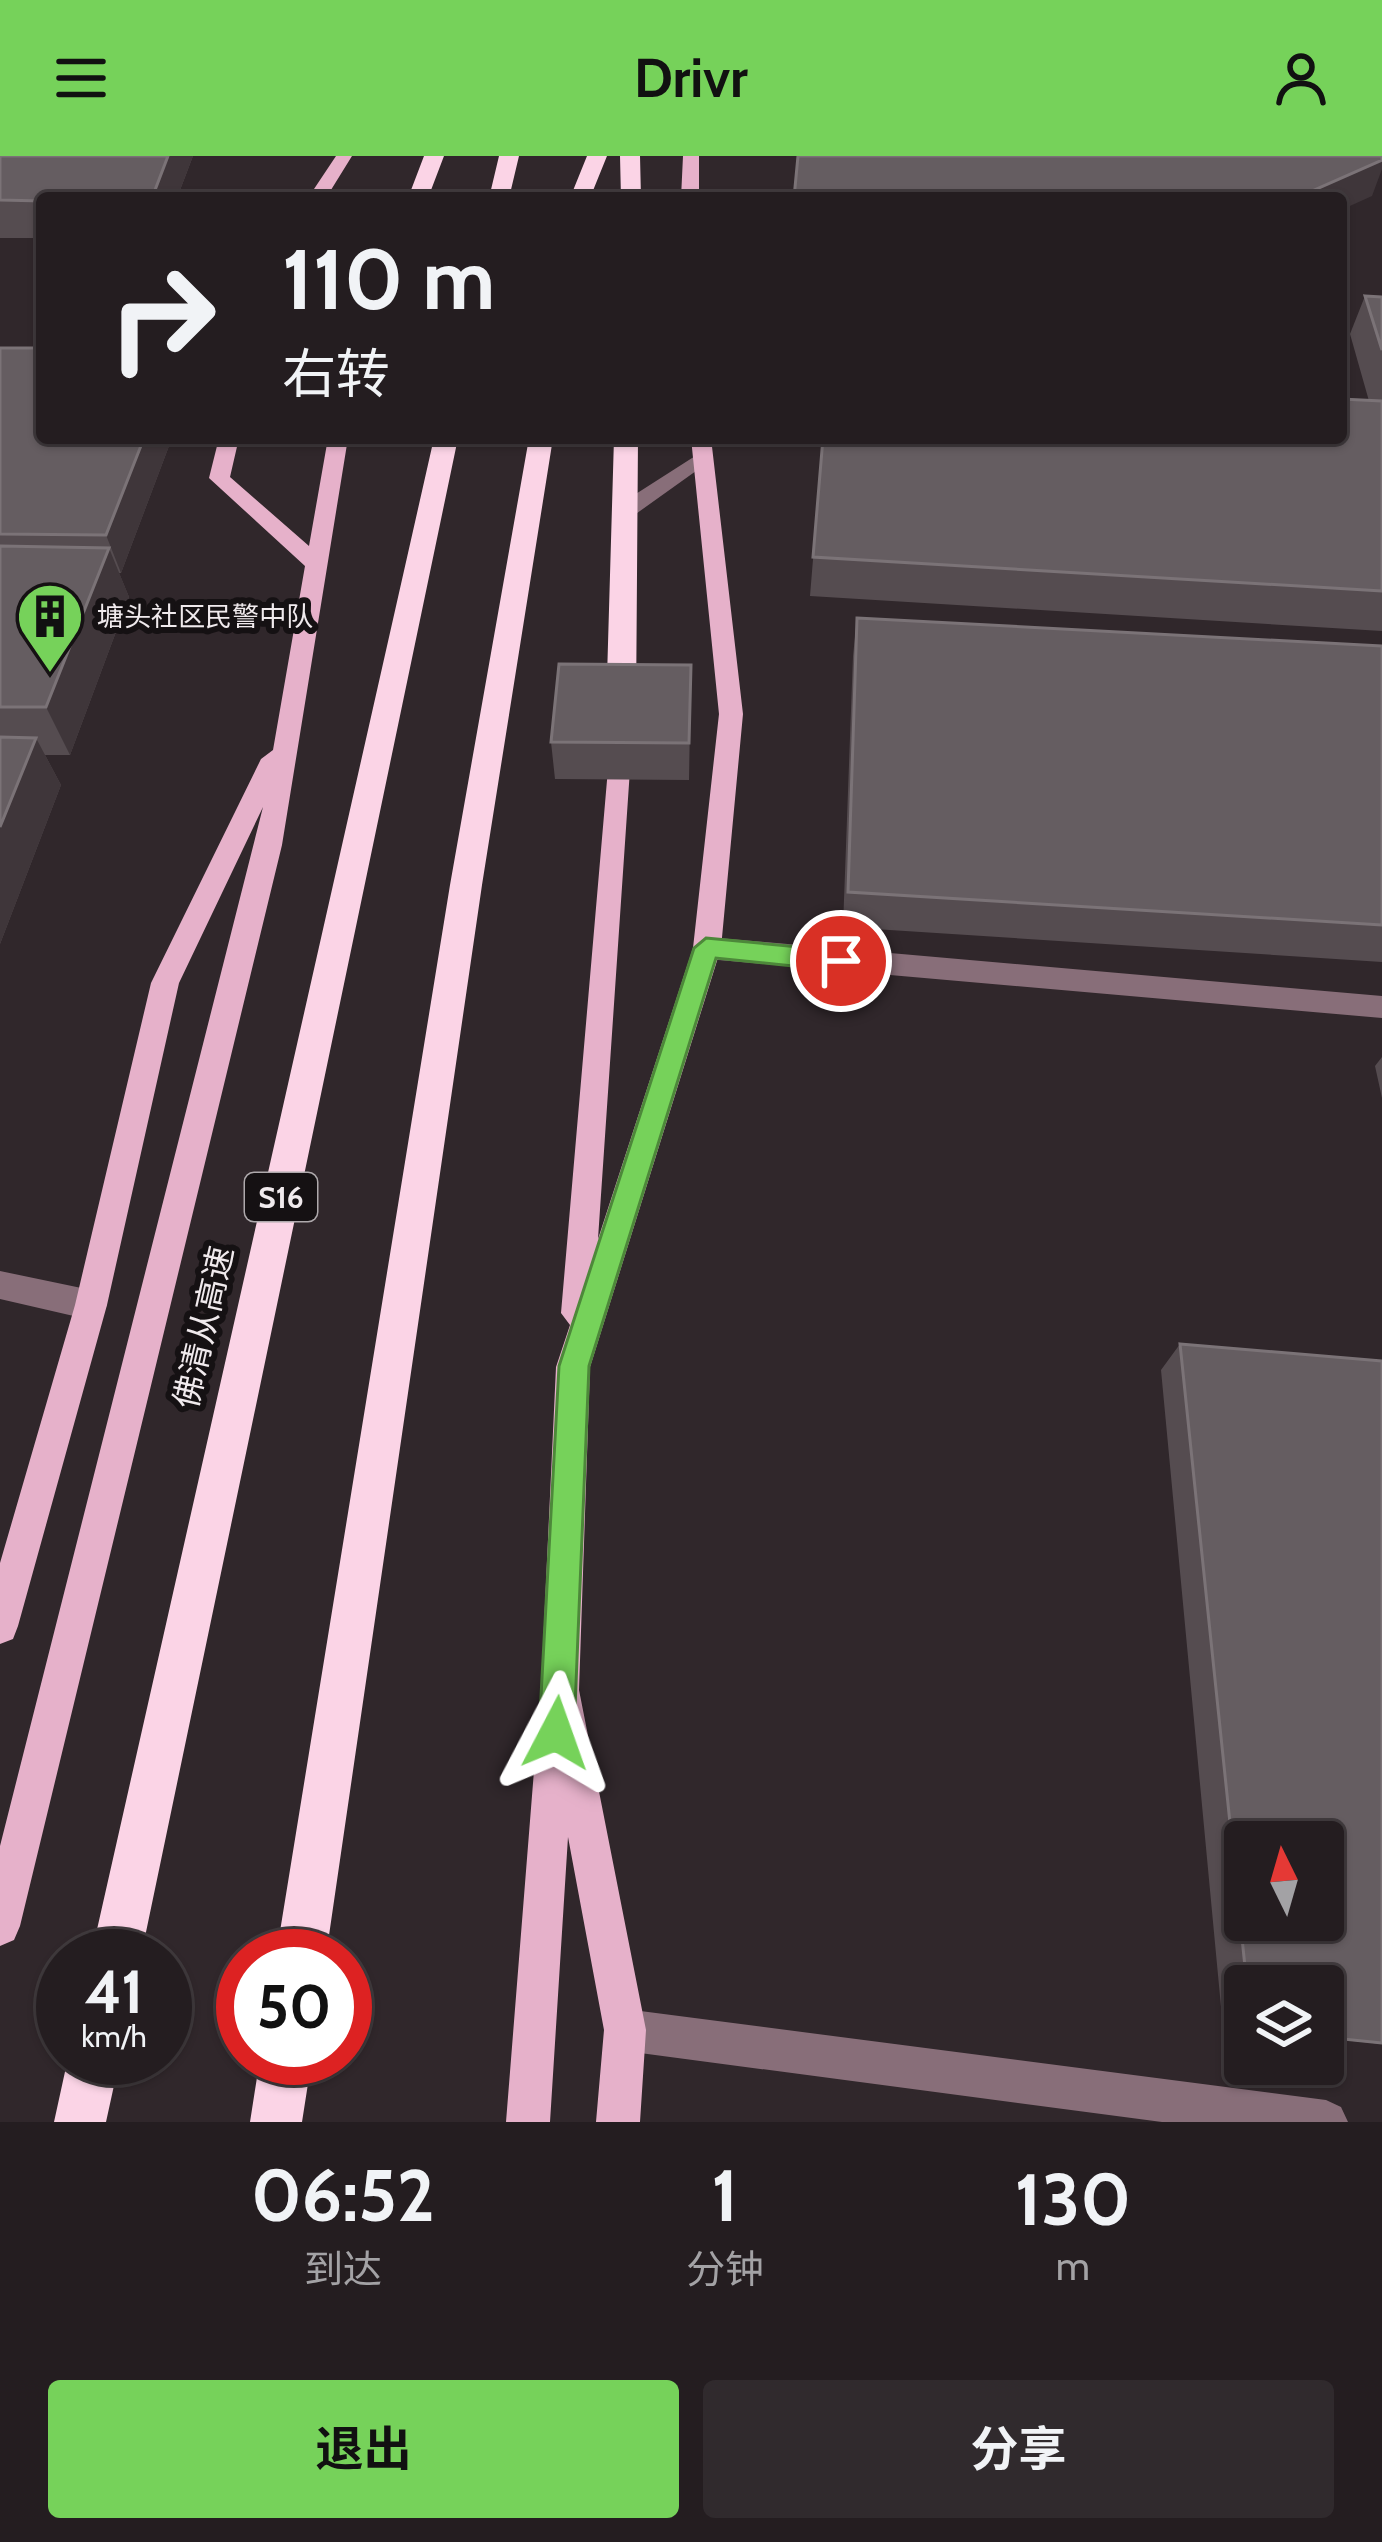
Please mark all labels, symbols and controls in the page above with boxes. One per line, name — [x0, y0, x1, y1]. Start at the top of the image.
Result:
icon: menu — [48, 45, 114, 111]
text: Drivr — [634, 45, 748, 111]
icon: person — [1268, 45, 1334, 111]
text: 110 m — [282, 228, 495, 330]
icon: right — [84, 240, 240, 396]
text: 右转 — [282, 341, 390, 407]
building icon: 塘头社区民警中队 — [15, 581, 85, 675]
place label: 塘头社区民警中队 — [97, 600, 313, 633]
pin — [790, 910, 892, 1012]
icon: arrive — [808, 928, 874, 994]
road number: S16 — [245, 1173, 317, 1221]
street label: 佛清从高速 — [165, 1242, 241, 1412]
position arrow — [493, 1670, 619, 1796]
north arrow — [1224, 1821, 1344, 1941]
map controls — [1224, 1821, 1344, 2085]
speed limit sign: 50 — [216, 1929, 372, 2085]
text: 41 — [85, 1955, 143, 2028]
button: layers — [1224, 1965, 1344, 2085]
text: km/h — [81, 2018, 147, 2055]
text: 06:52 — [251, 2152, 435, 2239]
text: 1 — [712, 2152, 738, 2239]
text: 130 — [1015, 2156, 1131, 2243]
text: m — [1056, 2242, 1090, 2290]
text: 到达 — [304, 2245, 382, 2293]
text: 分钟 — [686, 2245, 764, 2293]
button: 退出 — [48, 2380, 679, 2518]
button: 分享 — [703, 2380, 1334, 2518]

